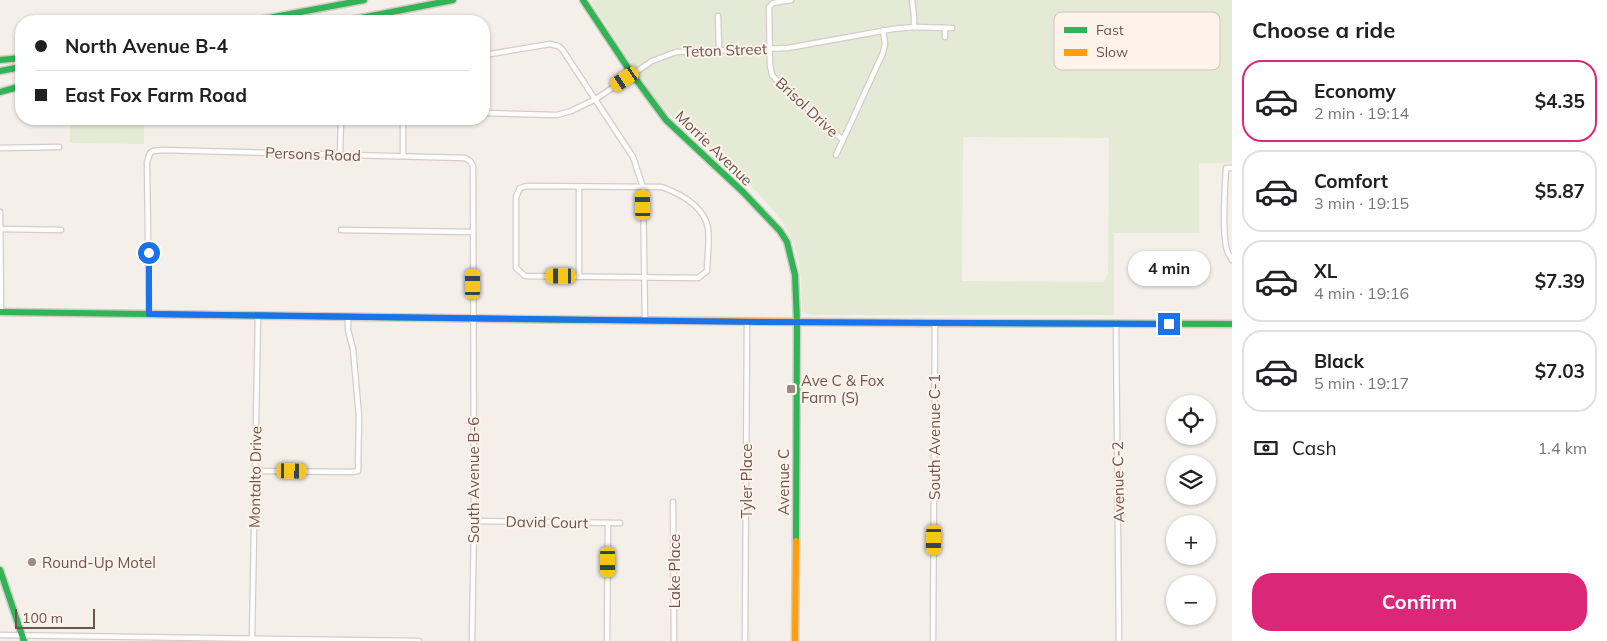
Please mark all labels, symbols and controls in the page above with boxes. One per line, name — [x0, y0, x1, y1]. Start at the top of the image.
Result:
legend — [1054, 12, 1220, 70]
text: Choose a ride — [1252, 16, 1395, 44]
text: Fast — [1096, 21, 1124, 39]
text: North Avenue B-4 — [65, 34, 228, 58]
street label: Teton Street — [683, 39, 767, 61]
text: Slow — [1096, 43, 1128, 61]
car — [608, 64, 641, 94]
street label: Brisol Drive — [772, 73, 842, 141]
icon: car — [1254, 79, 1299, 124]
text: Economy — [1314, 79, 1396, 103]
text: East Fox Farm Road — [65, 83, 247, 107]
text: $4.35 — [1535, 89, 1585, 113]
text: 2 min · 19:14 — [1314, 103, 1409, 123]
street label: Morrie Avenue — [671, 106, 757, 190]
street label: Persons Road — [265, 143, 361, 165]
icon: car — [1254, 169, 1299, 214]
text: Comfort — [1314, 169, 1388, 193]
text: $5.87 — [1535, 179, 1585, 203]
car — [635, 190, 650, 220]
text: 3 min · 19:15 — [1314, 193, 1409, 213]
route start — [138, 242, 160, 264]
callout: 4 min — [1128, 252, 1210, 286]
text: 4 min — [1148, 258, 1190, 278]
icon: car — [1254, 259, 1299, 304]
text: XL — [1314, 259, 1337, 283]
car — [465, 269, 480, 299]
car — [546, 269, 576, 284]
text: $7.39 — [1535, 269, 1585, 293]
text: 4 min · 19:16 — [1314, 283, 1409, 303]
route end — [1158, 313, 1180, 335]
icon: car — [1254, 349, 1299, 394]
text: Black — [1314, 349, 1364, 373]
text: $7.03 — [1535, 359, 1585, 383]
place label: Ave C & Fox Farm (S) — [801, 371, 884, 407]
text: 5 min · 19:17 — [1314, 373, 1409, 393]
street label: South Avenue C-1 — [925, 374, 944, 500]
marker: Ave C & Fox Farm (S) — [785, 383, 797, 395]
map controls — [1166, 395, 1216, 625]
button: locate — [1166, 395, 1216, 445]
street label: South Avenue B-6 — [464, 417, 483, 543]
street label: Montalto Drive — [245, 426, 265, 528]
icon: cash — [1252, 434, 1280, 462]
text: Cash — [1292, 436, 1337, 460]
text: 1.4 km — [1538, 438, 1587, 458]
street label: Avenue C-2 — [1108, 441, 1128, 523]
street label: Tyler Place — [737, 444, 756, 518]
street label: Avenue C — [774, 449, 793, 515]
button: layers — [1166, 455, 1216, 505]
car — [276, 463, 307, 479]
street label: David Court — [506, 512, 588, 532]
button: + — [1166, 515, 1216, 565]
car — [926, 525, 941, 555]
street label: Lake Place — [665, 534, 684, 608]
car — [600, 547, 615, 577]
place label: Round-Up Motel — [42, 553, 156, 572]
marker: Round-Up Motel — [26, 556, 38, 568]
button: Confirm — [1252, 573, 1587, 631]
button: − — [1166, 575, 1216, 625]
scale bar — [15, 606, 95, 629]
text: 100 m — [22, 609, 63, 627]

